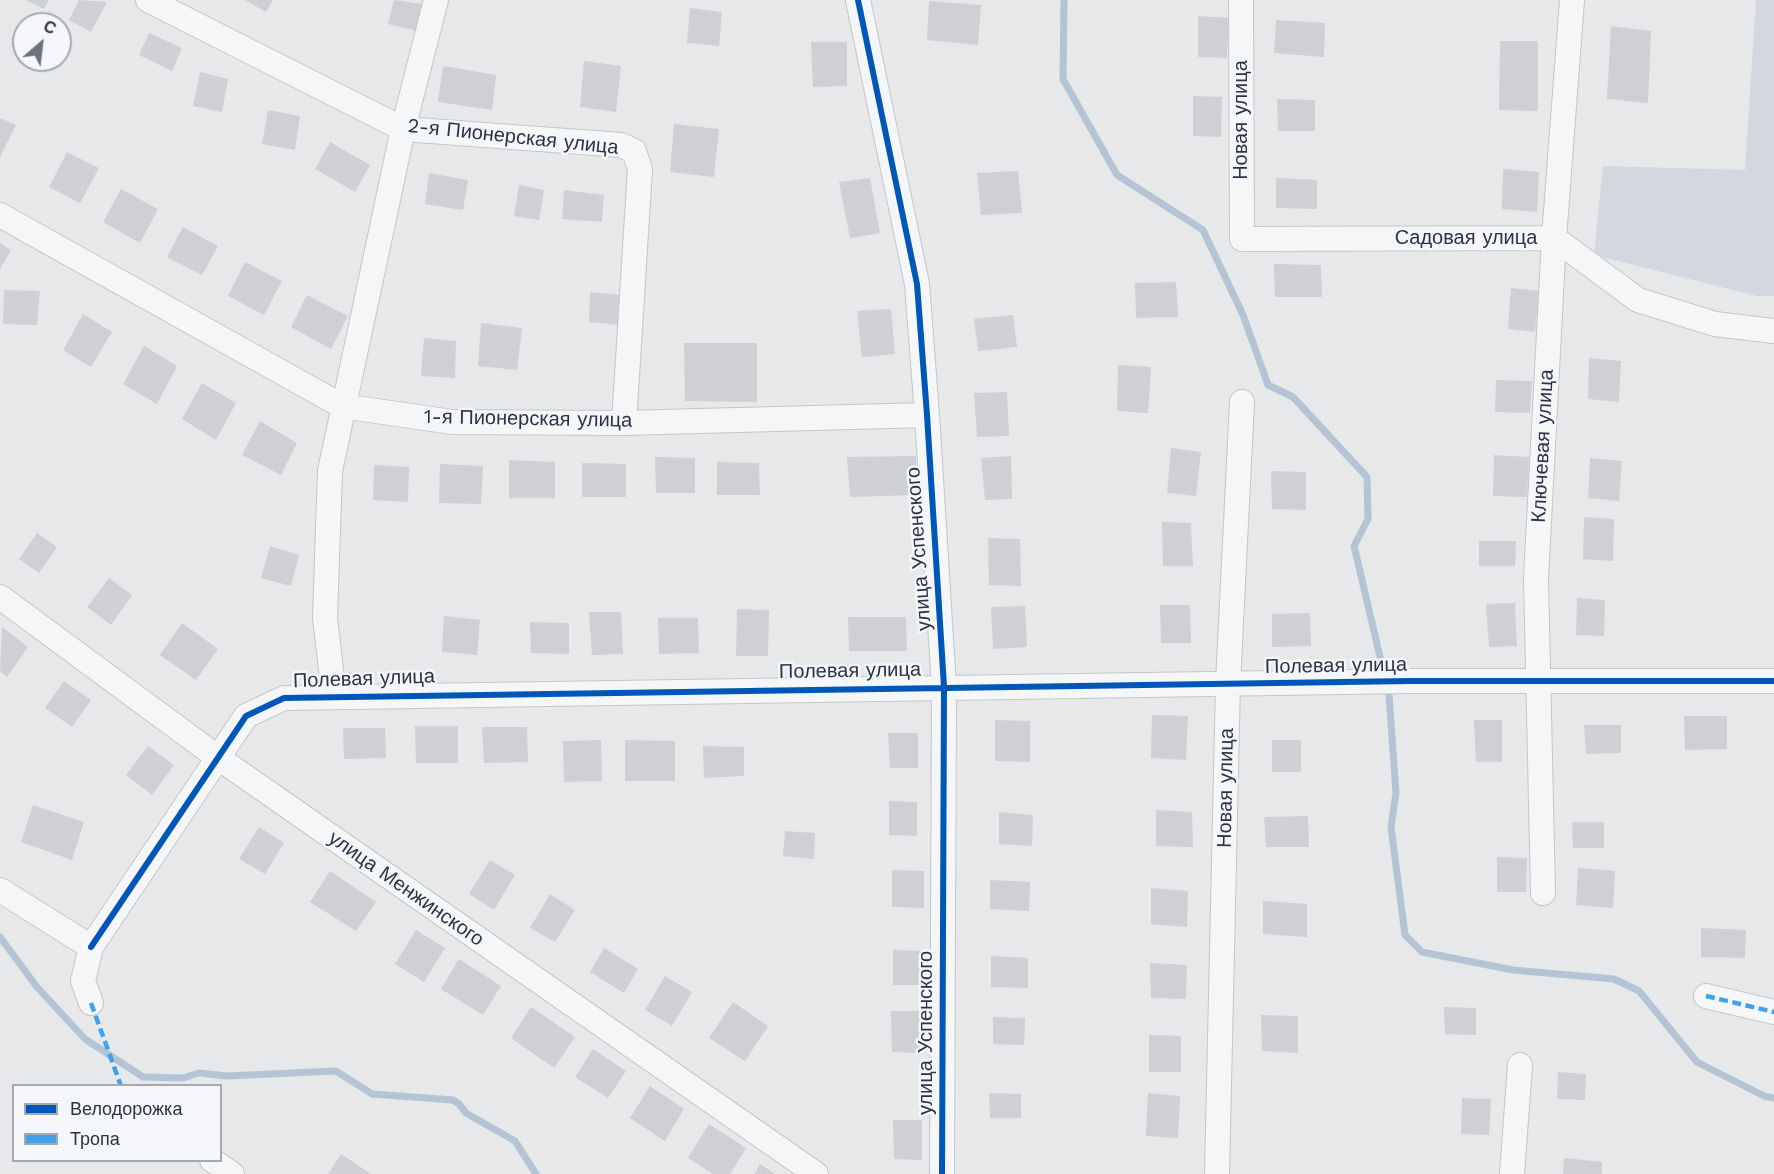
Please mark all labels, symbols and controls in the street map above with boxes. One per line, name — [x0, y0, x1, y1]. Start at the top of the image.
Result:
north arrow — [12, 12, 72, 72]
text: С — [40, 16, 59, 39]
street label: Новая улица — [1229, 60, 1253, 180]
street label: 2-я Пионерская улица — [406, 114, 620, 160]
street label: Садовая улица — [1395, 226, 1537, 250]
street label: Ключевая улица — [1527, 369, 1559, 523]
street label: 1-я Пионерская улица — [424, 405, 632, 433]
street label: улица Успенского — [901, 466, 937, 632]
street label: Полевая улица — [1265, 653, 1407, 679]
street label: Полевая улица — [779, 658, 921, 684]
street label: Полевая улица — [293, 665, 435, 693]
street label: Новая улица — [1213, 728, 1239, 848]
street label: улица Менжинского — [324, 826, 488, 952]
street label: улица Успенского — [914, 951, 938, 1115]
legend — [12, 1084, 222, 1162]
text: Велодорожка — [70, 1098, 182, 1119]
text: Тропа — [70, 1128, 120, 1149]

